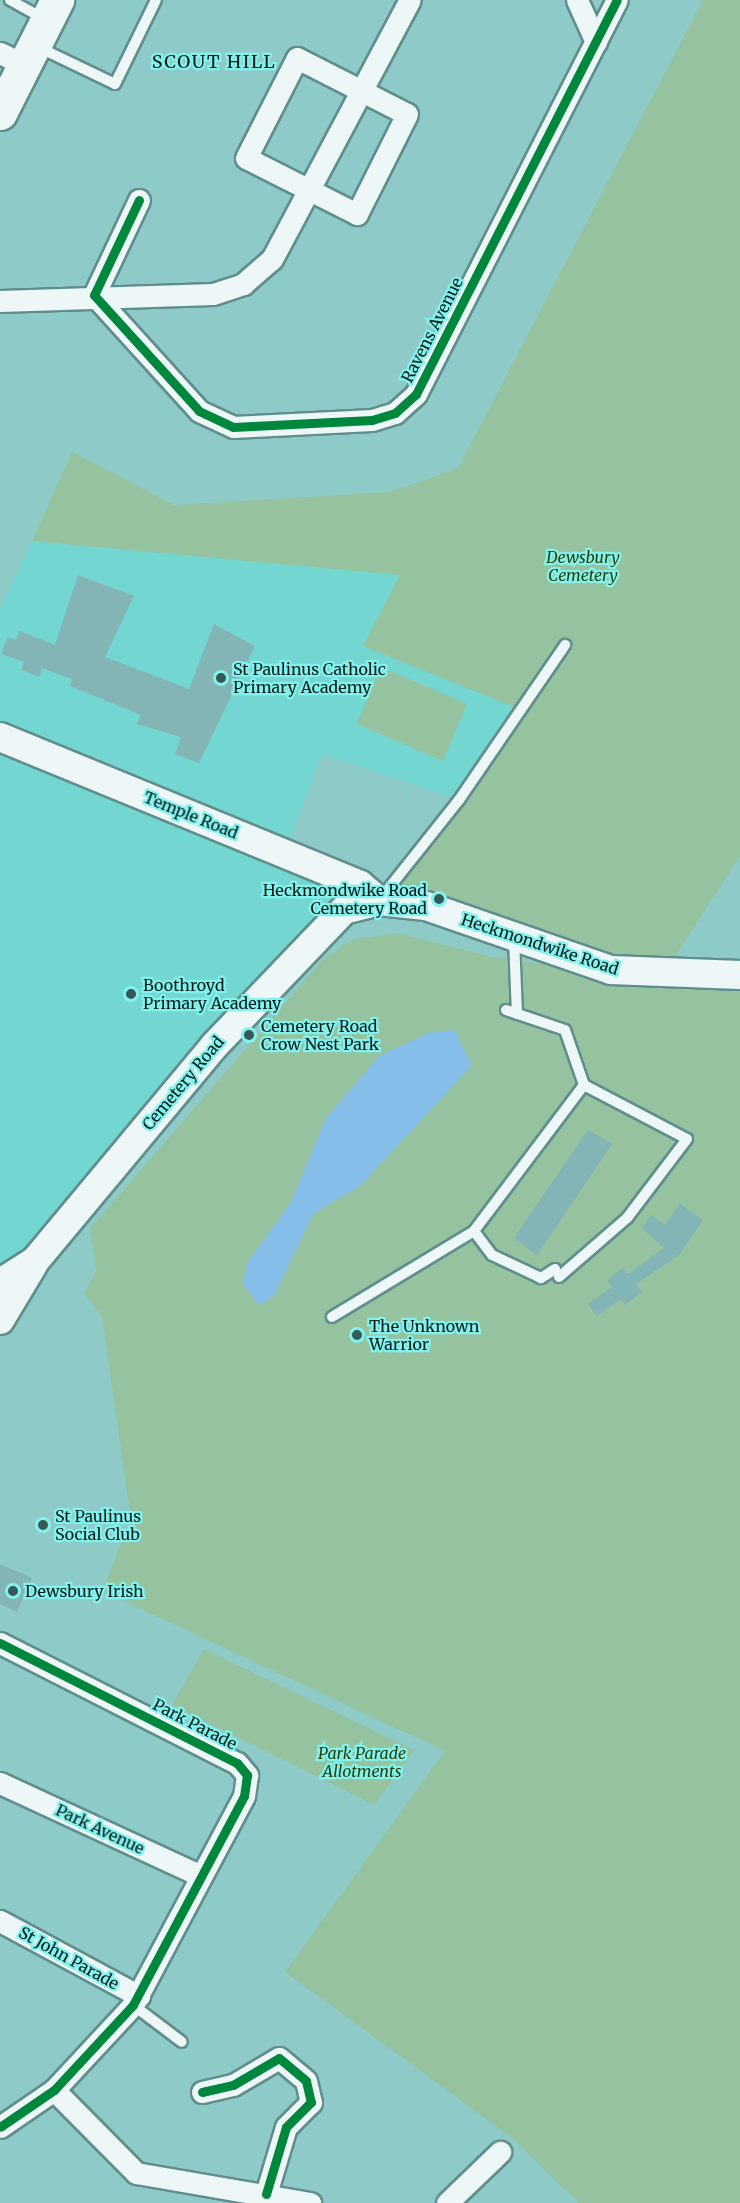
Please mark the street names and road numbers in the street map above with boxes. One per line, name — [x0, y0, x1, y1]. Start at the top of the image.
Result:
street label: Ravens Avenue — [397, 274, 467, 386]
street label: Temple Road — [141, 787, 241, 843]
street label: Heckmondwike Road — [459, 909, 621, 979]
street label: Cemetery Road — [138, 1032, 228, 1134]
street label: Park Parade — [150, 1695, 240, 1753]
street label: Park Avenue — [53, 1800, 147, 1858]
street label: St John Parade — [16, 1923, 122, 1993]

